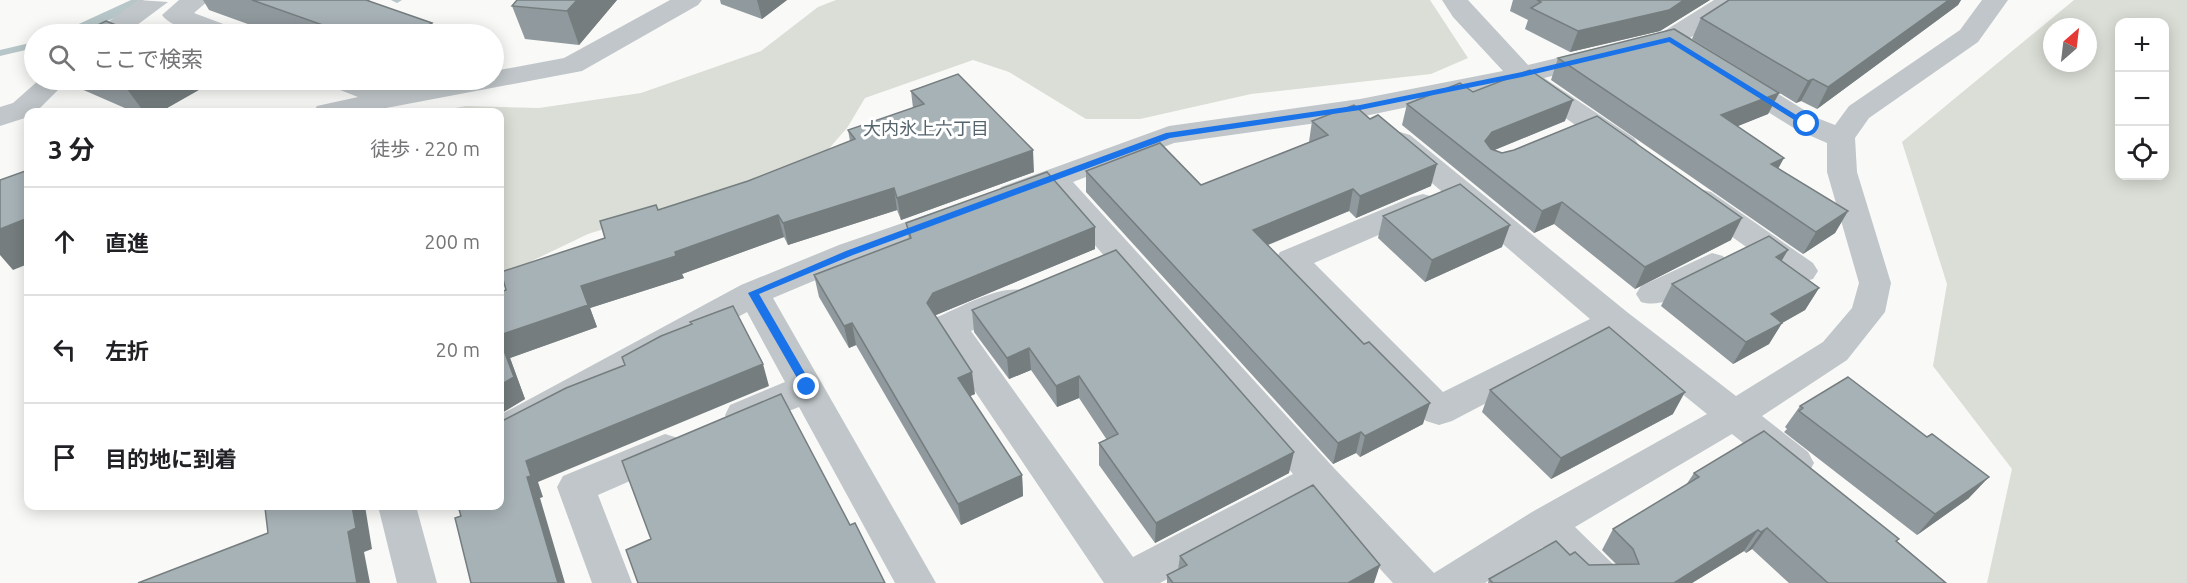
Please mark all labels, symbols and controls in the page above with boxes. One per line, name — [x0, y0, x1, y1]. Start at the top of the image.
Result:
north arrow — [2043, 18, 2097, 72]
map controls — [2115, 18, 2169, 180]
button: + — [2115, 18, 2169, 72]
search box — [24, 24, 504, 90]
icon: search — [45, 41, 78, 74]
text: ここで検索 — [93, 46, 203, 71]
button: − — [2115, 72, 2169, 126]
route start — [1793, 110, 1819, 136]
district label: 大内氷上六丁目 — [863, 118, 989, 138]
button: locate — [2115, 126, 2169, 180]
text: 3 分 — [48, 135, 95, 164]
text: 徒歩 · 220 m — [370, 137, 480, 160]
icon: ahead — [48, 225, 81, 258]
text: 直進 — [105, 230, 149, 255]
text: 200 m — [424, 230, 480, 253]
icon: left — [48, 333, 81, 366]
text: 左折 — [105, 338, 149, 363]
text: 20 m — [436, 338, 480, 361]
route end — [793, 373, 819, 399]
icon: arrive — [48, 441, 81, 474]
text: 目的地に到着 — [105, 446, 237, 471]

